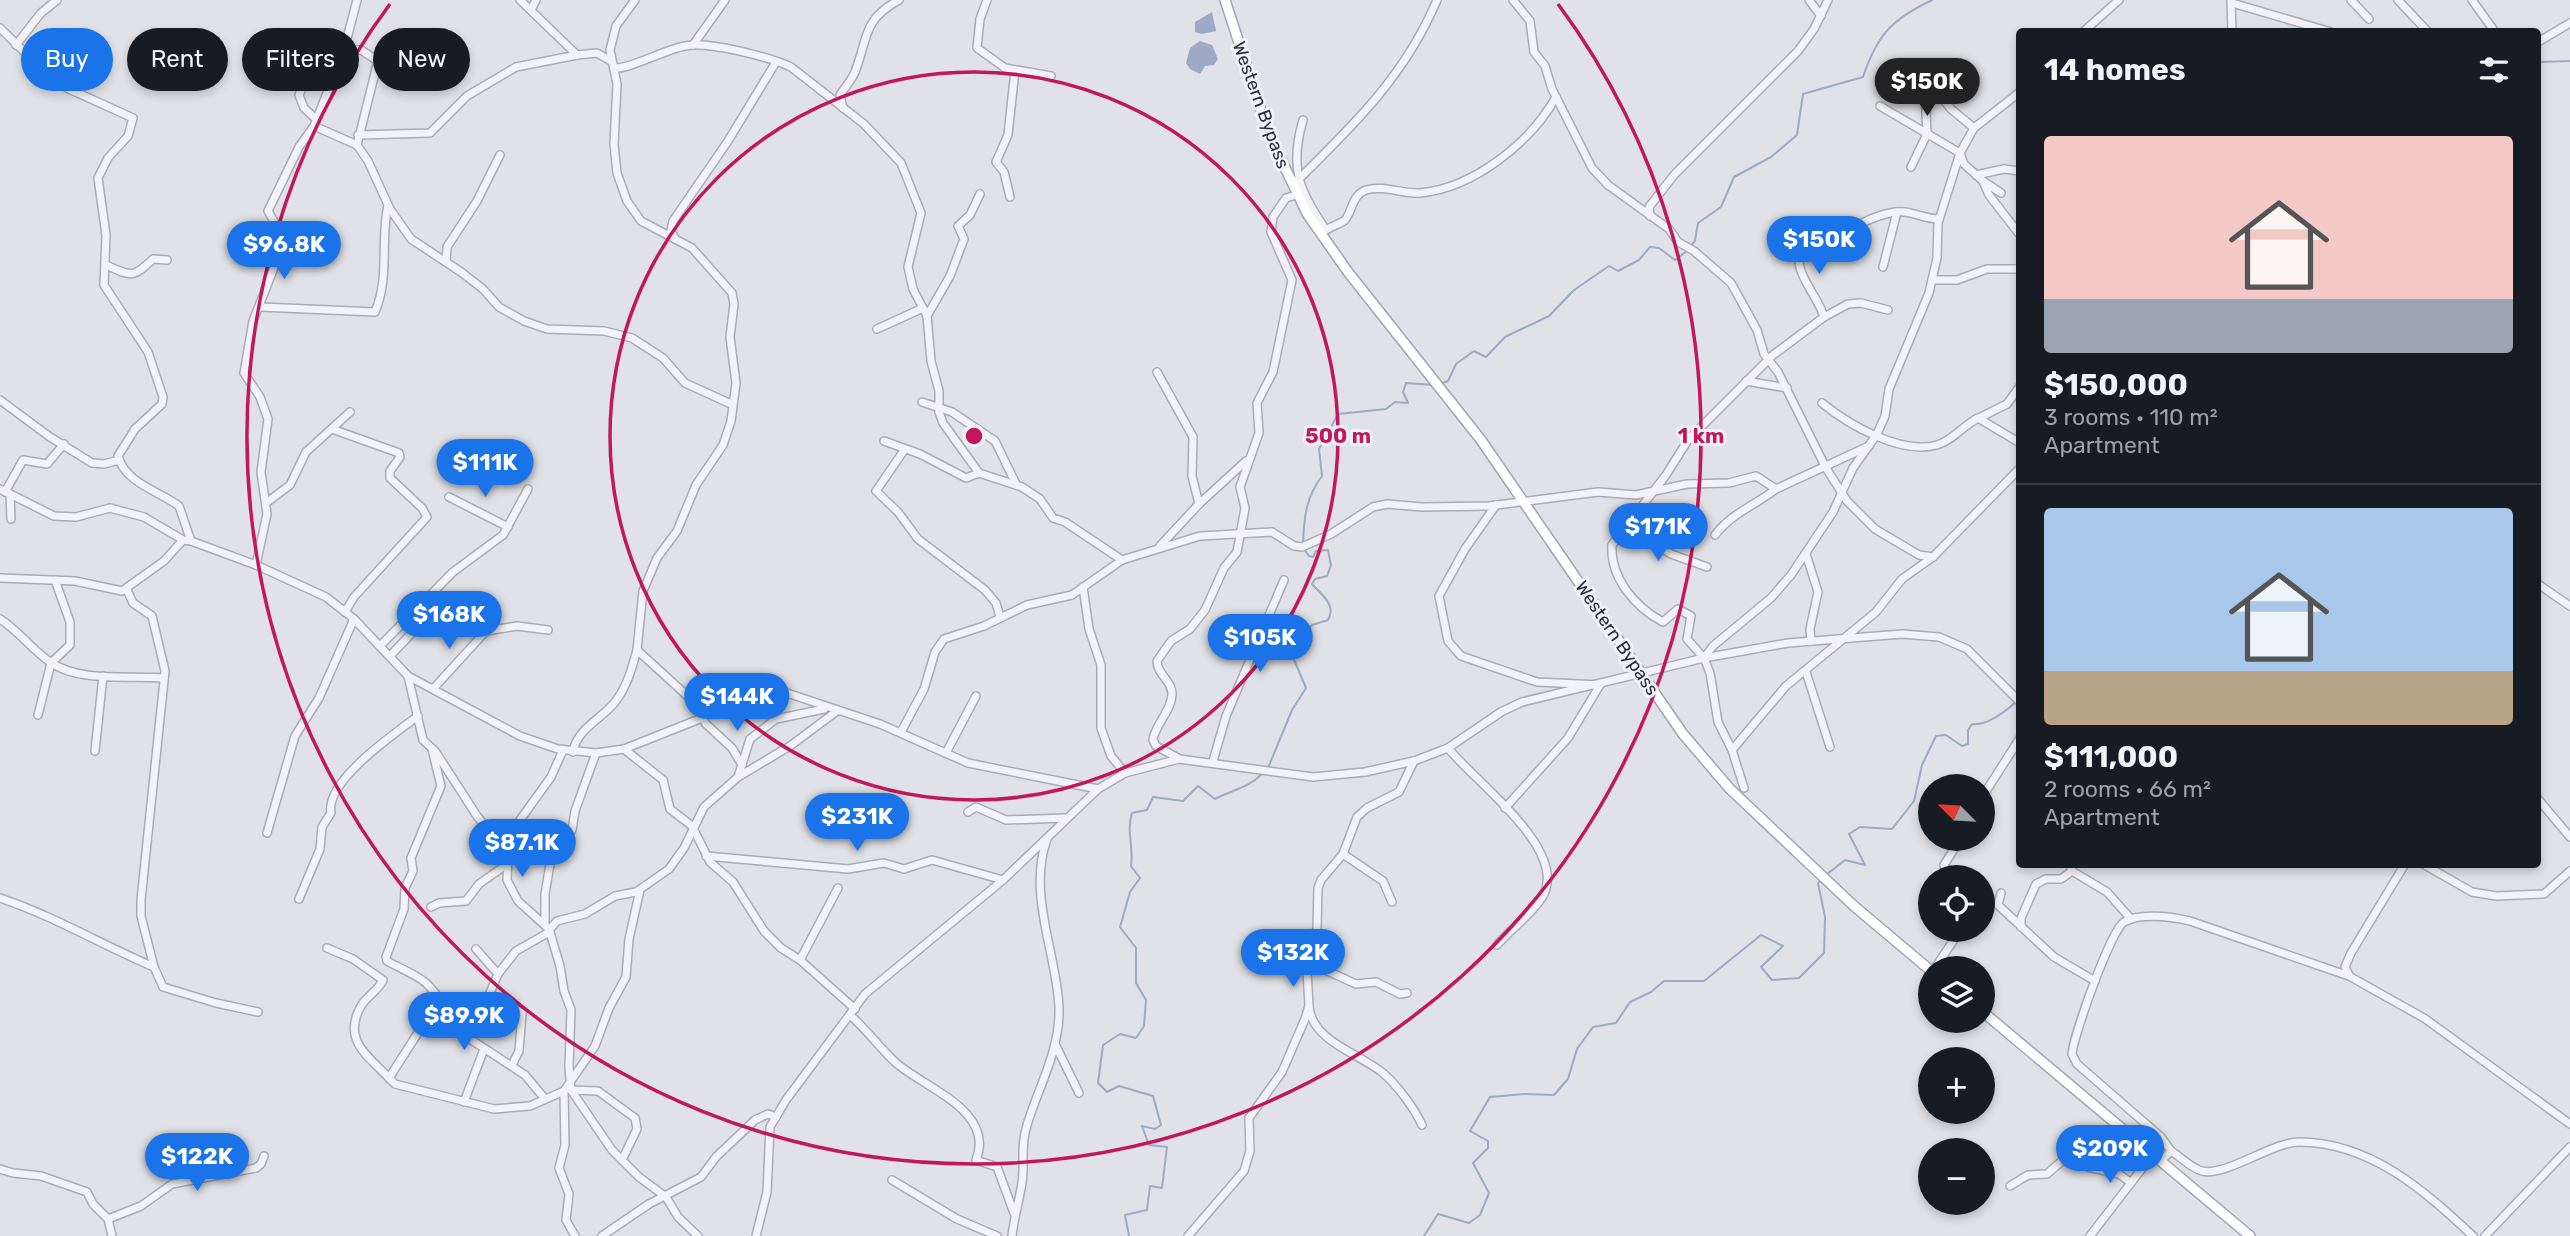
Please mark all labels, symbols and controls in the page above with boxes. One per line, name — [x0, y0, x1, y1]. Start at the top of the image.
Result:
chip: Buy — [21, 28, 113, 91]
chip: Rent — [127, 28, 228, 91]
chip: Filters — [242, 28, 359, 91]
chip: New — [373, 28, 470, 91]
street label: Western Bypass — [1228, 38, 1294, 172]
icon: filters — [2475, 51, 2513, 89]
text: 14 homes — [2044, 52, 2186, 88]
pin: $150K — [1878, 58, 1976, 118]
text: $150K — [1891, 67, 1963, 95]
icon: home — [2216, 182, 2342, 308]
pin: $150K — [1770, 216, 1868, 276]
pin: $96.8K — [227, 222, 341, 281]
text: $150K — [1783, 225, 1855, 253]
text: $96.8K — [243, 230, 325, 258]
text: $150,000 — [2044, 367, 2188, 403]
text: 3 rooms · 110 m² — [2044, 403, 2218, 431]
text: 500 m — [1305, 423, 1371, 448]
text: 1 km — [1678, 423, 1724, 448]
centre of rings — [962, 424, 986, 448]
text: Apartment — [2044, 431, 2160, 459]
pin: $111K — [436, 440, 534, 499]
text: $111K — [453, 448, 517, 476]
pin: $171K — [1609, 504, 1707, 563]
text: $171K — [1625, 512, 1691, 540]
icon: home — [2216, 554, 2342, 680]
street label: Western Bypass — [1571, 576, 1663, 700]
pin: $168K — [400, 592, 498, 651]
text: $168K — [413, 600, 485, 628]
pin: $105K — [1211, 614, 1309, 674]
text: $105K — [1224, 623, 1296, 651]
pin: $144K — [688, 674, 786, 733]
text: $144K — [700, 682, 774, 710]
text: $111,000 — [2044, 739, 2178, 775]
north arrow — [1918, 774, 1995, 850]
map controls — [1918, 774, 1995, 1215]
text: 2 rooms · 66 m² — [2044, 775, 2211, 803]
pin: $231K — [808, 794, 906, 853]
text: $231K — [821, 802, 893, 830]
text: Apartment — [2044, 803, 2160, 831]
pin: $87.1K — [465, 820, 579, 879]
text: $87.1K — [485, 828, 559, 856]
button: locate — [1918, 865, 1995, 942]
pin: $132K — [1244, 930, 1342, 989]
text: $132K — [1257, 938, 1329, 966]
button: layers — [1918, 956, 1995, 1033]
pin: $89.9K — [407, 992, 521, 1052]
text: $89.9K — [424, 1001, 504, 1029]
button: + — [1918, 1047, 1995, 1124]
pin: $209K — [2061, 1126, 2159, 1185]
pin: $122K — [148, 1134, 246, 1193]
text: $209K — [2072, 1134, 2148, 1162]
button: − — [1918, 1138, 1995, 1215]
text: $122K — [161, 1142, 233, 1170]

